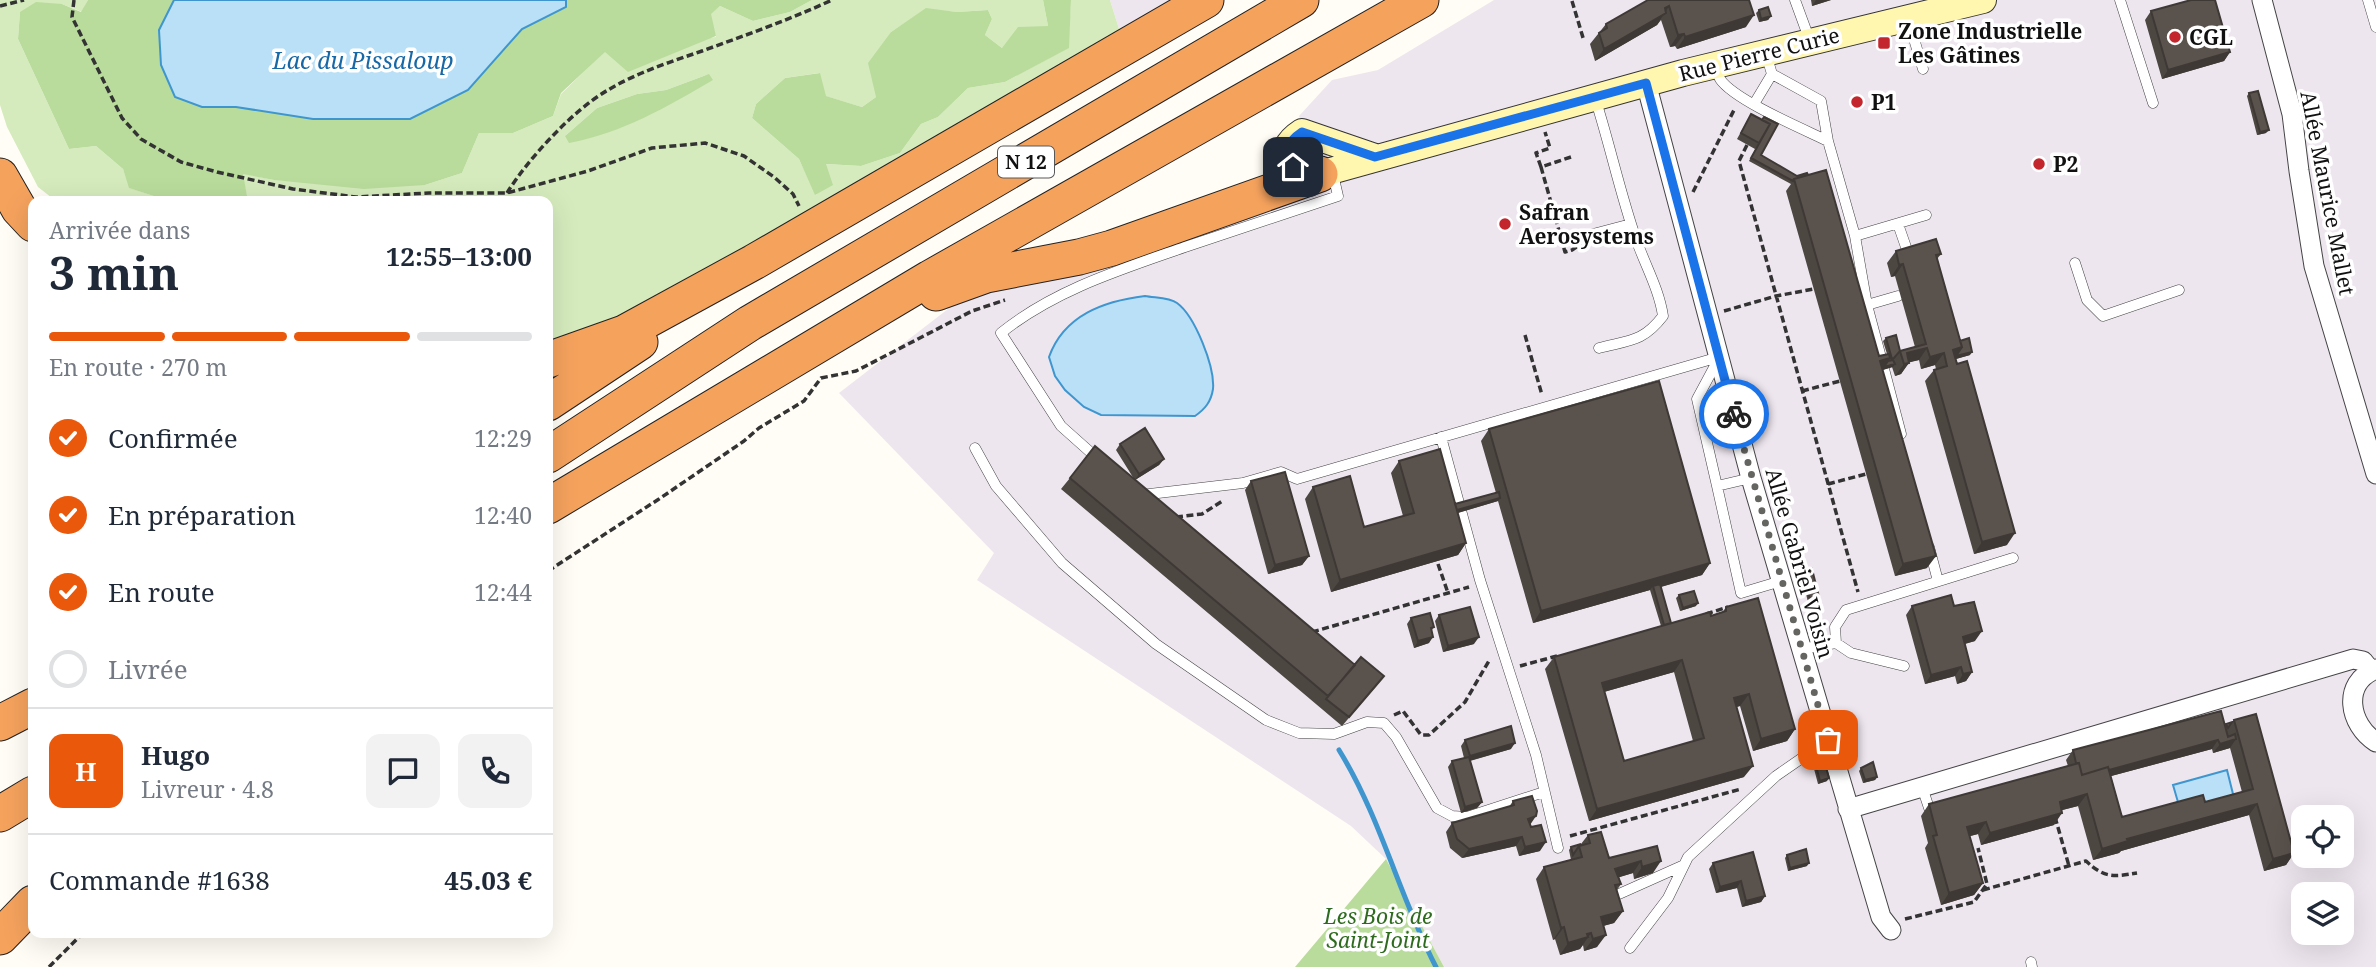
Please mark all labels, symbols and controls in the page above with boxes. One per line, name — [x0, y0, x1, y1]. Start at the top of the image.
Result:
place label: Zone Industrielle Les Gâtines — [1898, 17, 2082, 69]
street label: Rue Pierre Curie — [1676, 20, 1842, 88]
place label: CGL — [2189, 23, 2233, 51]
marker: CGL — [2167, 29, 2183, 45]
marker: Zone Industrielle Les Gâtines — [1876, 35, 1892, 51]
water label: Lac du Pissaloup — [271, 44, 454, 76]
place label: P1 — [1871, 88, 1896, 116]
street label: Allée Maurice Mallet — [2294, 89, 2362, 297]
marker: P1 — [1849, 94, 1865, 110]
pin — [1263, 137, 1323, 197]
road number: N 12 — [998, 146, 1054, 178]
icon: home — [1274, 148, 1312, 186]
place label: P2 — [2053, 150, 2078, 178]
marker: P2 — [2031, 156, 2047, 172]
place label: Safran Aerosystems — [1519, 198, 1654, 250]
text: Arrivée dans — [49, 214, 190, 246]
marker: Safran Aerosystems — [1497, 216, 1513, 232]
text: 12:55–13:00 — [386, 238, 532, 274]
text: 3 min — [49, 241, 179, 303]
text: En route · 270 m — [49, 351, 227, 383]
courier — [1699, 379, 1769, 449]
icon: bike — [1715, 395, 1753, 433]
icon: check — [49, 419, 87, 457]
text: Confirmée — [108, 420, 238, 456]
text: 12:29 — [474, 422, 532, 454]
street label: Allée Gabriel Voisin — [1759, 465, 1841, 661]
icon: check — [49, 496, 87, 534]
text: En préparation — [108, 497, 296, 533]
text: 12:40 — [474, 499, 532, 531]
icon: check — [49, 573, 87, 611]
text: En route — [108, 574, 215, 610]
text: 12:44 — [474, 576, 532, 608]
text: Livrée — [108, 651, 188, 687]
pin — [1798, 710, 1858, 770]
icon: bag — [1809, 721, 1847, 759]
button: chat — [366, 734, 440, 808]
button: phone — [458, 734, 532, 808]
text: Hugo — [141, 737, 210, 773]
text: H — [75, 753, 97, 789]
text: Livreur · 4.8 — [141, 773, 274, 805]
map controls — [2291, 805, 2354, 945]
button: locate — [2291, 805, 2354, 868]
text: Commande #1638 — [49, 862, 270, 898]
text: 45.03 € — [444, 862, 532, 898]
button: layers — [2291, 882, 2354, 945]
park label: Les Bois de Saint-Joint — [1323, 902, 1432, 954]

